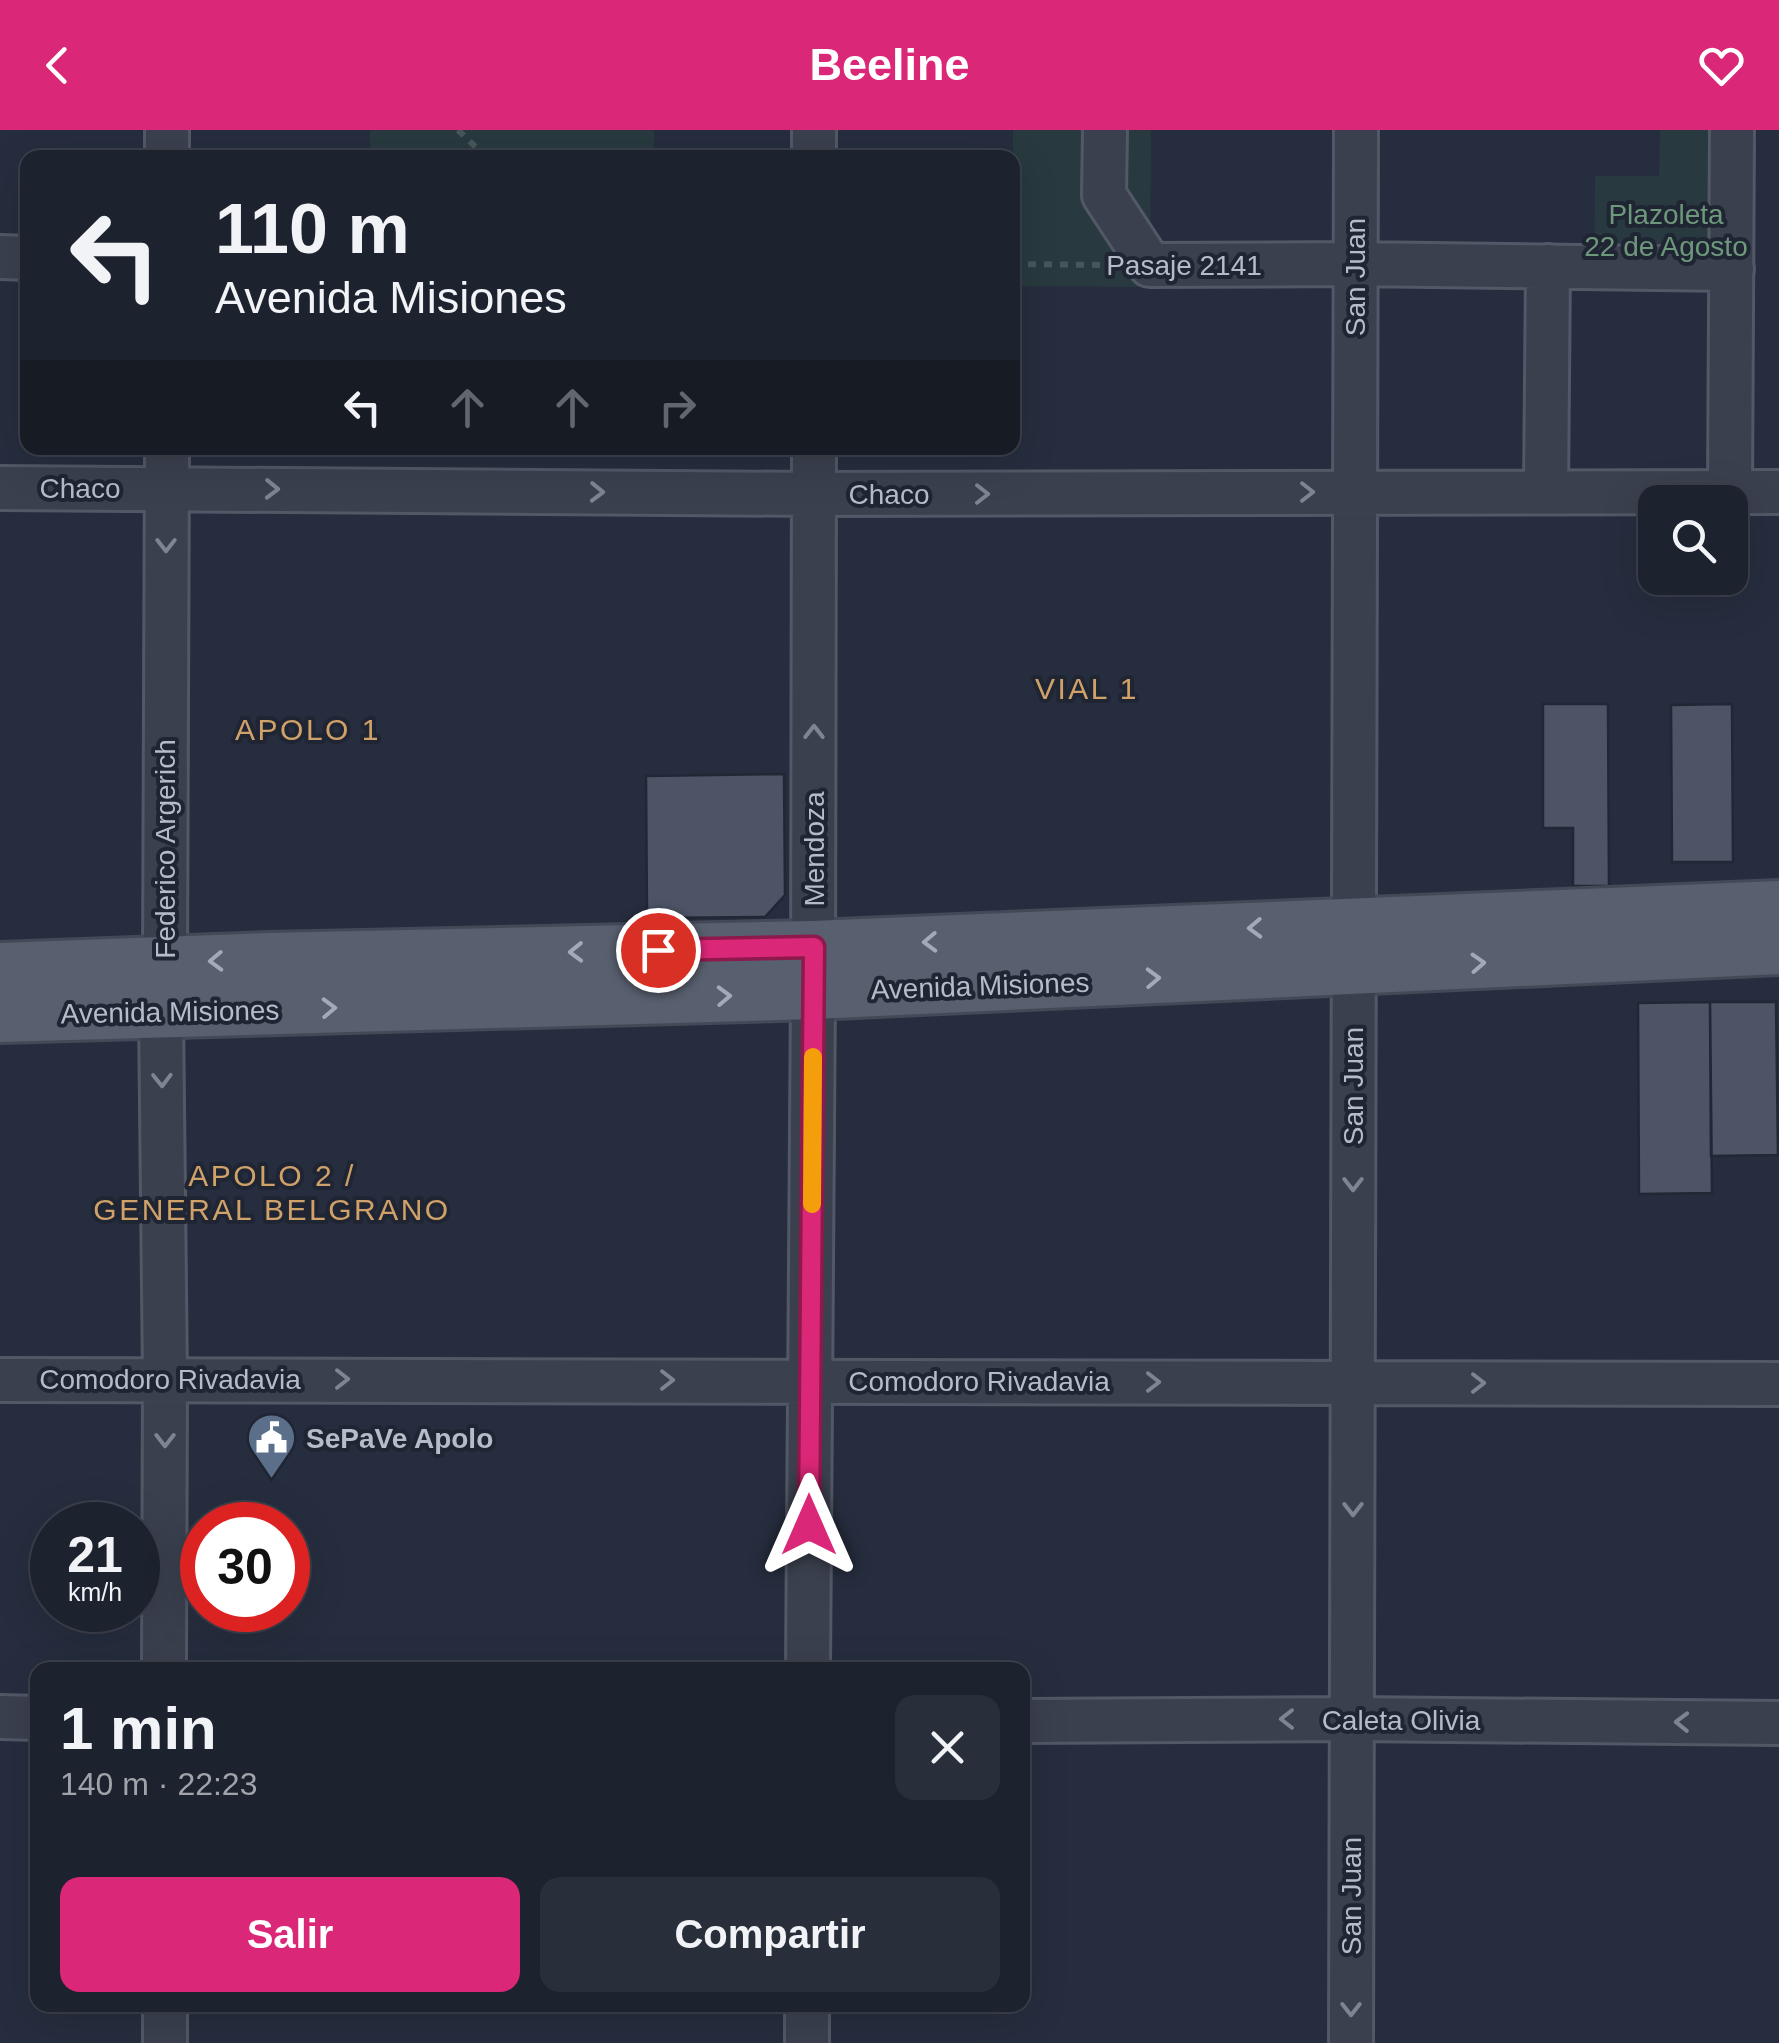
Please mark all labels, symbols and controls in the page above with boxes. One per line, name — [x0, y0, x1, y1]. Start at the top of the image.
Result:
icon: back — [30, 38, 85, 93]
icon: heart — [1694, 38, 1749, 93]
text: Beeline — [809, 39, 970, 90]
icon: left — [50, 190, 180, 320]
text: 110 m — [215, 190, 410, 268]
park label: Plazoleta 22 de Agosto — [1584, 199, 1748, 262]
street label: San Juan — [1340, 218, 1371, 336]
street label: Pasaje 2141 — [1106, 250, 1262, 281]
text: Avenida Misiones — [215, 272, 567, 323]
icon: left — [335, 380, 390, 435]
icon: ahead — [440, 380, 495, 435]
icon: ahead — [545, 380, 600, 435]
icon: right — [650, 380, 705, 435]
street label: Chaco — [40, 473, 120, 504]
one-way arrow — [266, 478, 281, 500]
street label: Chaco — [849, 479, 929, 510]
one-way arrow — [590, 481, 606, 503]
one-way arrow — [1300, 481, 1315, 503]
one-way arrow — [974, 483, 990, 504]
map controls — [1638, 485, 1748, 595]
button: search — [1638, 485, 1748, 595]
one-way arrow — [155, 538, 177, 553]
district label: VIAL 1 — [1035, 672, 1139, 705]
district label: APOLO 1 — [235, 713, 381, 746]
one-way arrow — [803, 724, 825, 740]
street label: Federico Argerich — [150, 739, 181, 959]
street label: Mendoza — [799, 791, 830, 907]
pin — [616, 908, 701, 993]
one-way arrow — [1247, 917, 1263, 938]
icon: arrive — [631, 923, 686, 978]
one-way arrow — [922, 931, 938, 952]
one-way arrow — [567, 942, 583, 963]
one-way arrow — [208, 951, 224, 972]
one-way arrow — [1470, 953, 1486, 974]
street label: Avenida Misiones — [870, 967, 1090, 1005]
one-way arrow — [1146, 968, 1162, 989]
one-way arrow — [716, 985, 732, 1006]
street label: Avenida Misiones — [60, 995, 280, 1029]
one-way arrow — [321, 997, 337, 1018]
street label: San Juan — [1338, 1027, 1369, 1145]
one-way arrow — [151, 1072, 173, 1088]
district label: APOLO 2 / GENERAL BELGRANO — [93, 1159, 451, 1226]
one-way arrow — [1342, 1176, 1364, 1192]
street label: Comodoro Rivadavia — [39, 1364, 301, 1395]
street label: Comodoro Rivadavia — [848, 1366, 1110, 1397]
one-way arrow — [336, 1368, 351, 1390]
one-way arrow — [660, 1369, 676, 1391]
one-way arrow — [1146, 1371, 1161, 1393]
one-way arrow — [1470, 1372, 1486, 1394]
public building icon: SePaVe Apolo — [245, 1412, 297, 1480]
place label: SePaVe Apolo — [306, 1423, 493, 1454]
one-way arrow — [154, 1432, 176, 1448]
position arrow — [757, 1473, 861, 1577]
speed limit sign: 30 — [180, 1502, 310, 1632]
one-way arrow — [1342, 1502, 1364, 1517]
text: 21 — [67, 1527, 123, 1583]
text: km/h — [68, 1578, 122, 1606]
text: 1 min — [60, 1695, 217, 1762]
button: close — [895, 1695, 1000, 1800]
street label: Caleta Olivia — [1322, 1705, 1481, 1736]
one-way arrow — [1278, 1708, 1294, 1730]
one-way arrow — [1673, 1711, 1688, 1733]
text: 140 m · 22:23 — [60, 1766, 257, 1802]
street label: San Juan — [1336, 1837, 1367, 1955]
button: Salir — [60, 1877, 520, 1992]
button: Compartir — [540, 1877, 1000, 1992]
one-way arrow — [1340, 2002, 1362, 2017]

